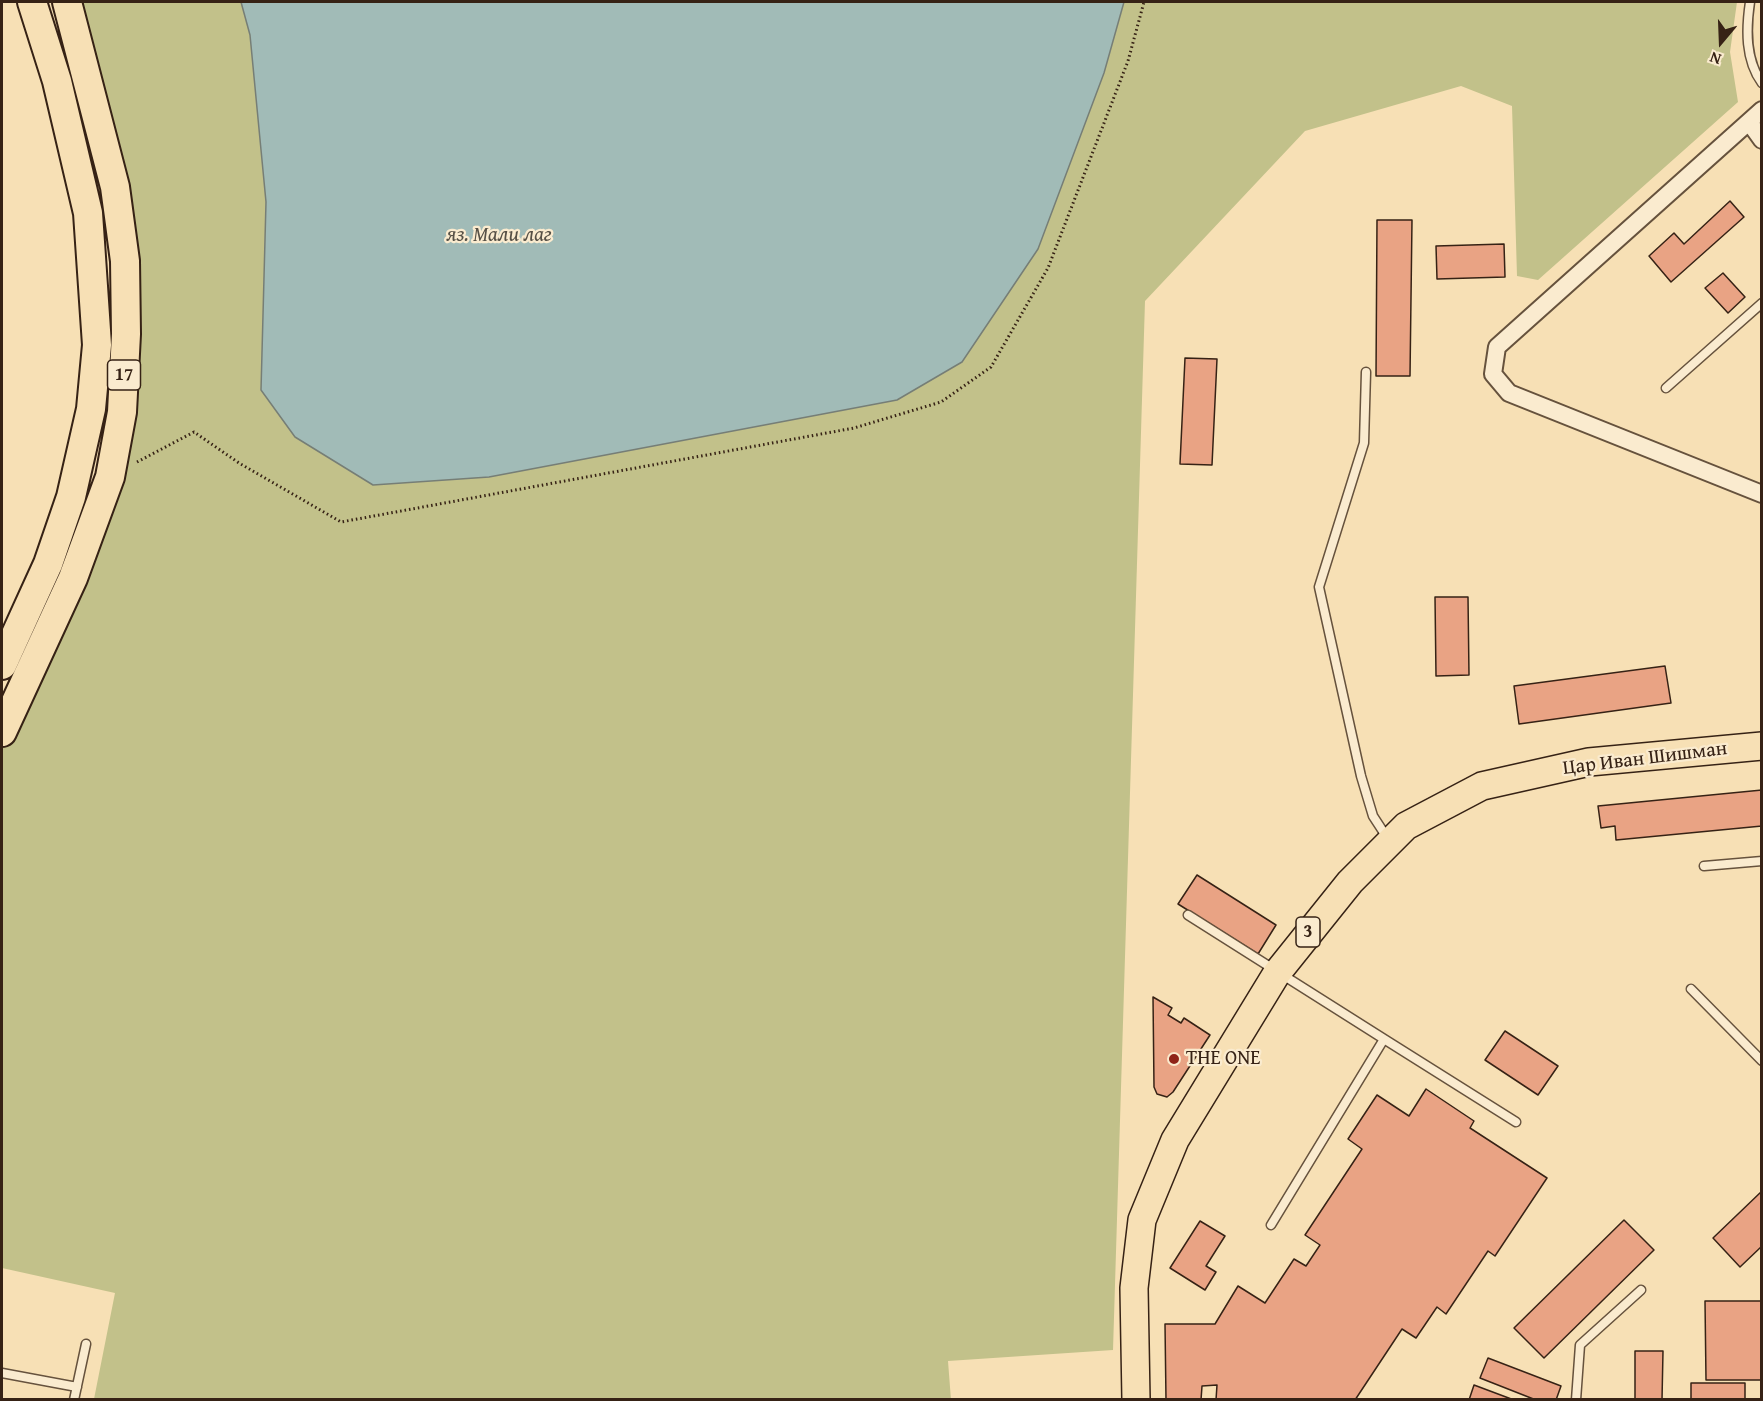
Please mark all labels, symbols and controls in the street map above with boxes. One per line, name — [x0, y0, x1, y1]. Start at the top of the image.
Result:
north arrow — [1691, 12, 1751, 72]
text: N — [1706, 46, 1724, 72]
water label: яз. Мали лаг — [446, 223, 552, 249]
road number: 17 — [108, 360, 140, 390]
street label: Цар Иван Шишман — [1561, 737, 1729, 781]
road number: 3 — [1296, 917, 1320, 947]
place label: THE ONE — [1186, 1047, 1260, 1071]
marker: THE ONE — [1167, 1052, 1181, 1066]

